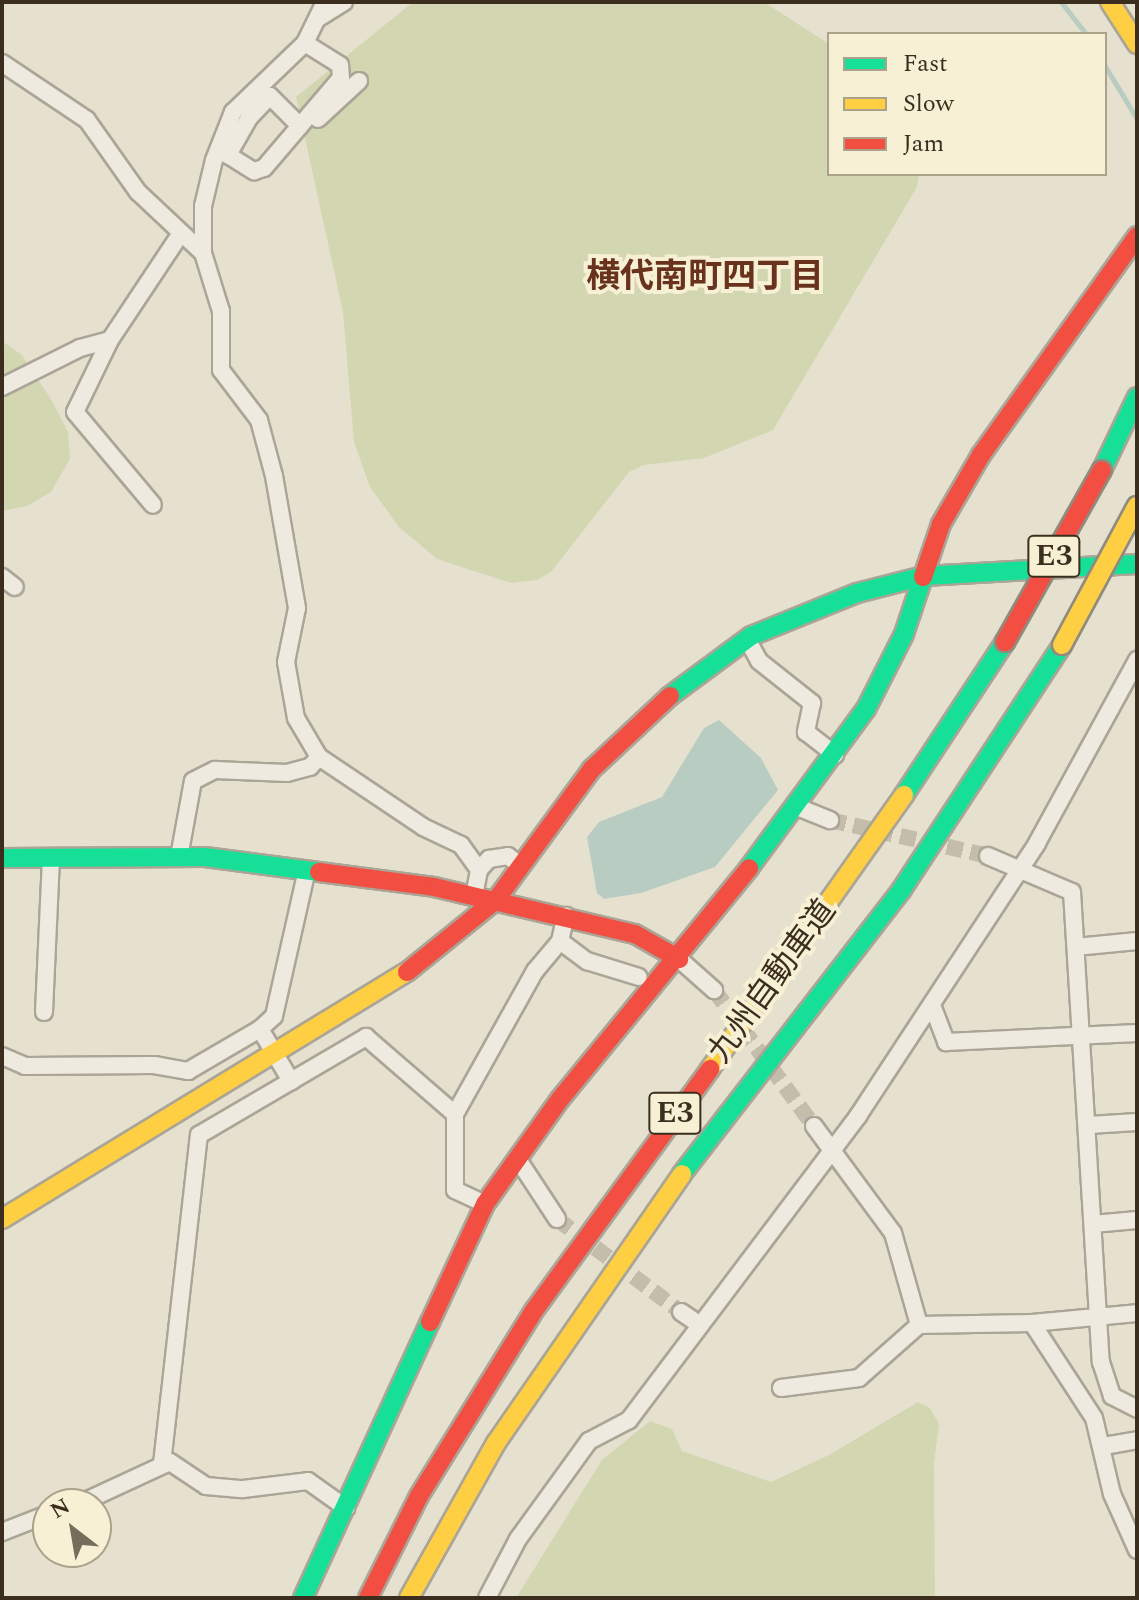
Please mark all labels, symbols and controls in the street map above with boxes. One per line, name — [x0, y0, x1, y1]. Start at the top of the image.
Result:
legend — [827, 32, 1107, 176]
text: Fast — [903, 46, 948, 82]
text: Slow — [903, 86, 954, 122]
text: Jam — [903, 126, 944, 162]
district label: 横代南町四丁目 — [586, 258, 824, 298]
road number: E3 — [1026, 530, 1082, 582]
street label: 九州自動車道 — [701, 893, 845, 1071]
road number: E3 — [647, 1087, 703, 1139]
north arrow — [32, 1488, 112, 1568]
text: N — [44, 1490, 77, 1527]

